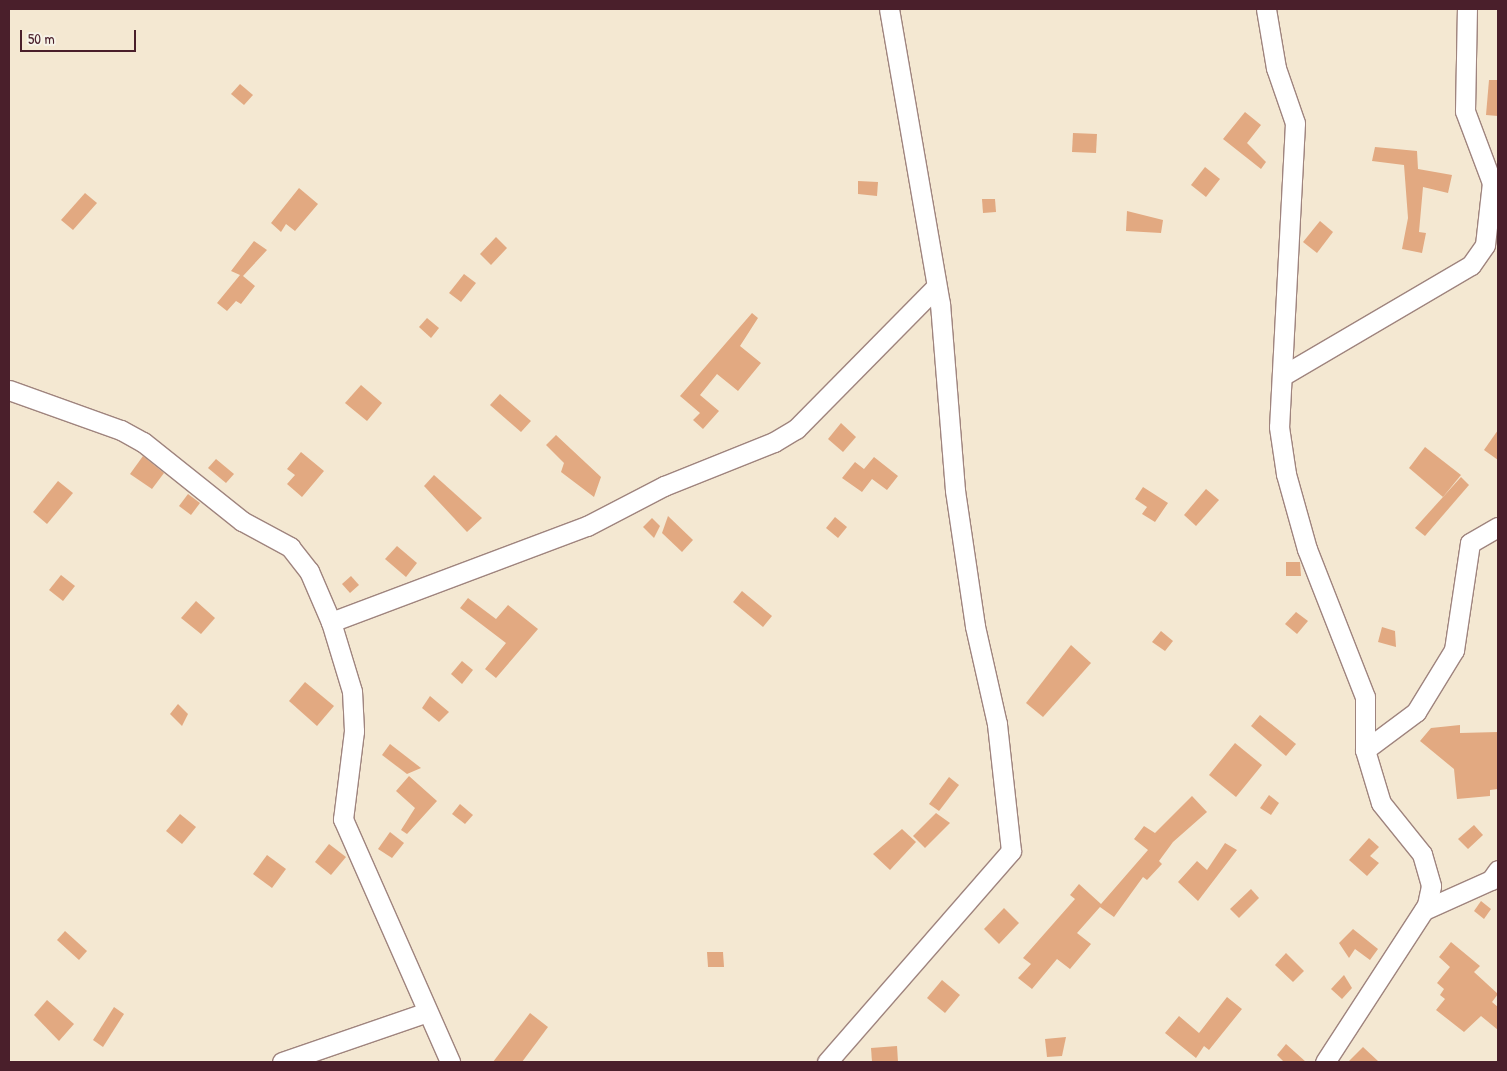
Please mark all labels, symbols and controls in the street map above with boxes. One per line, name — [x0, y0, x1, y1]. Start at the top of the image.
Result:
scale bar — [22, 20, 139, 52]
text: 50 m — [28, 28, 55, 49]

